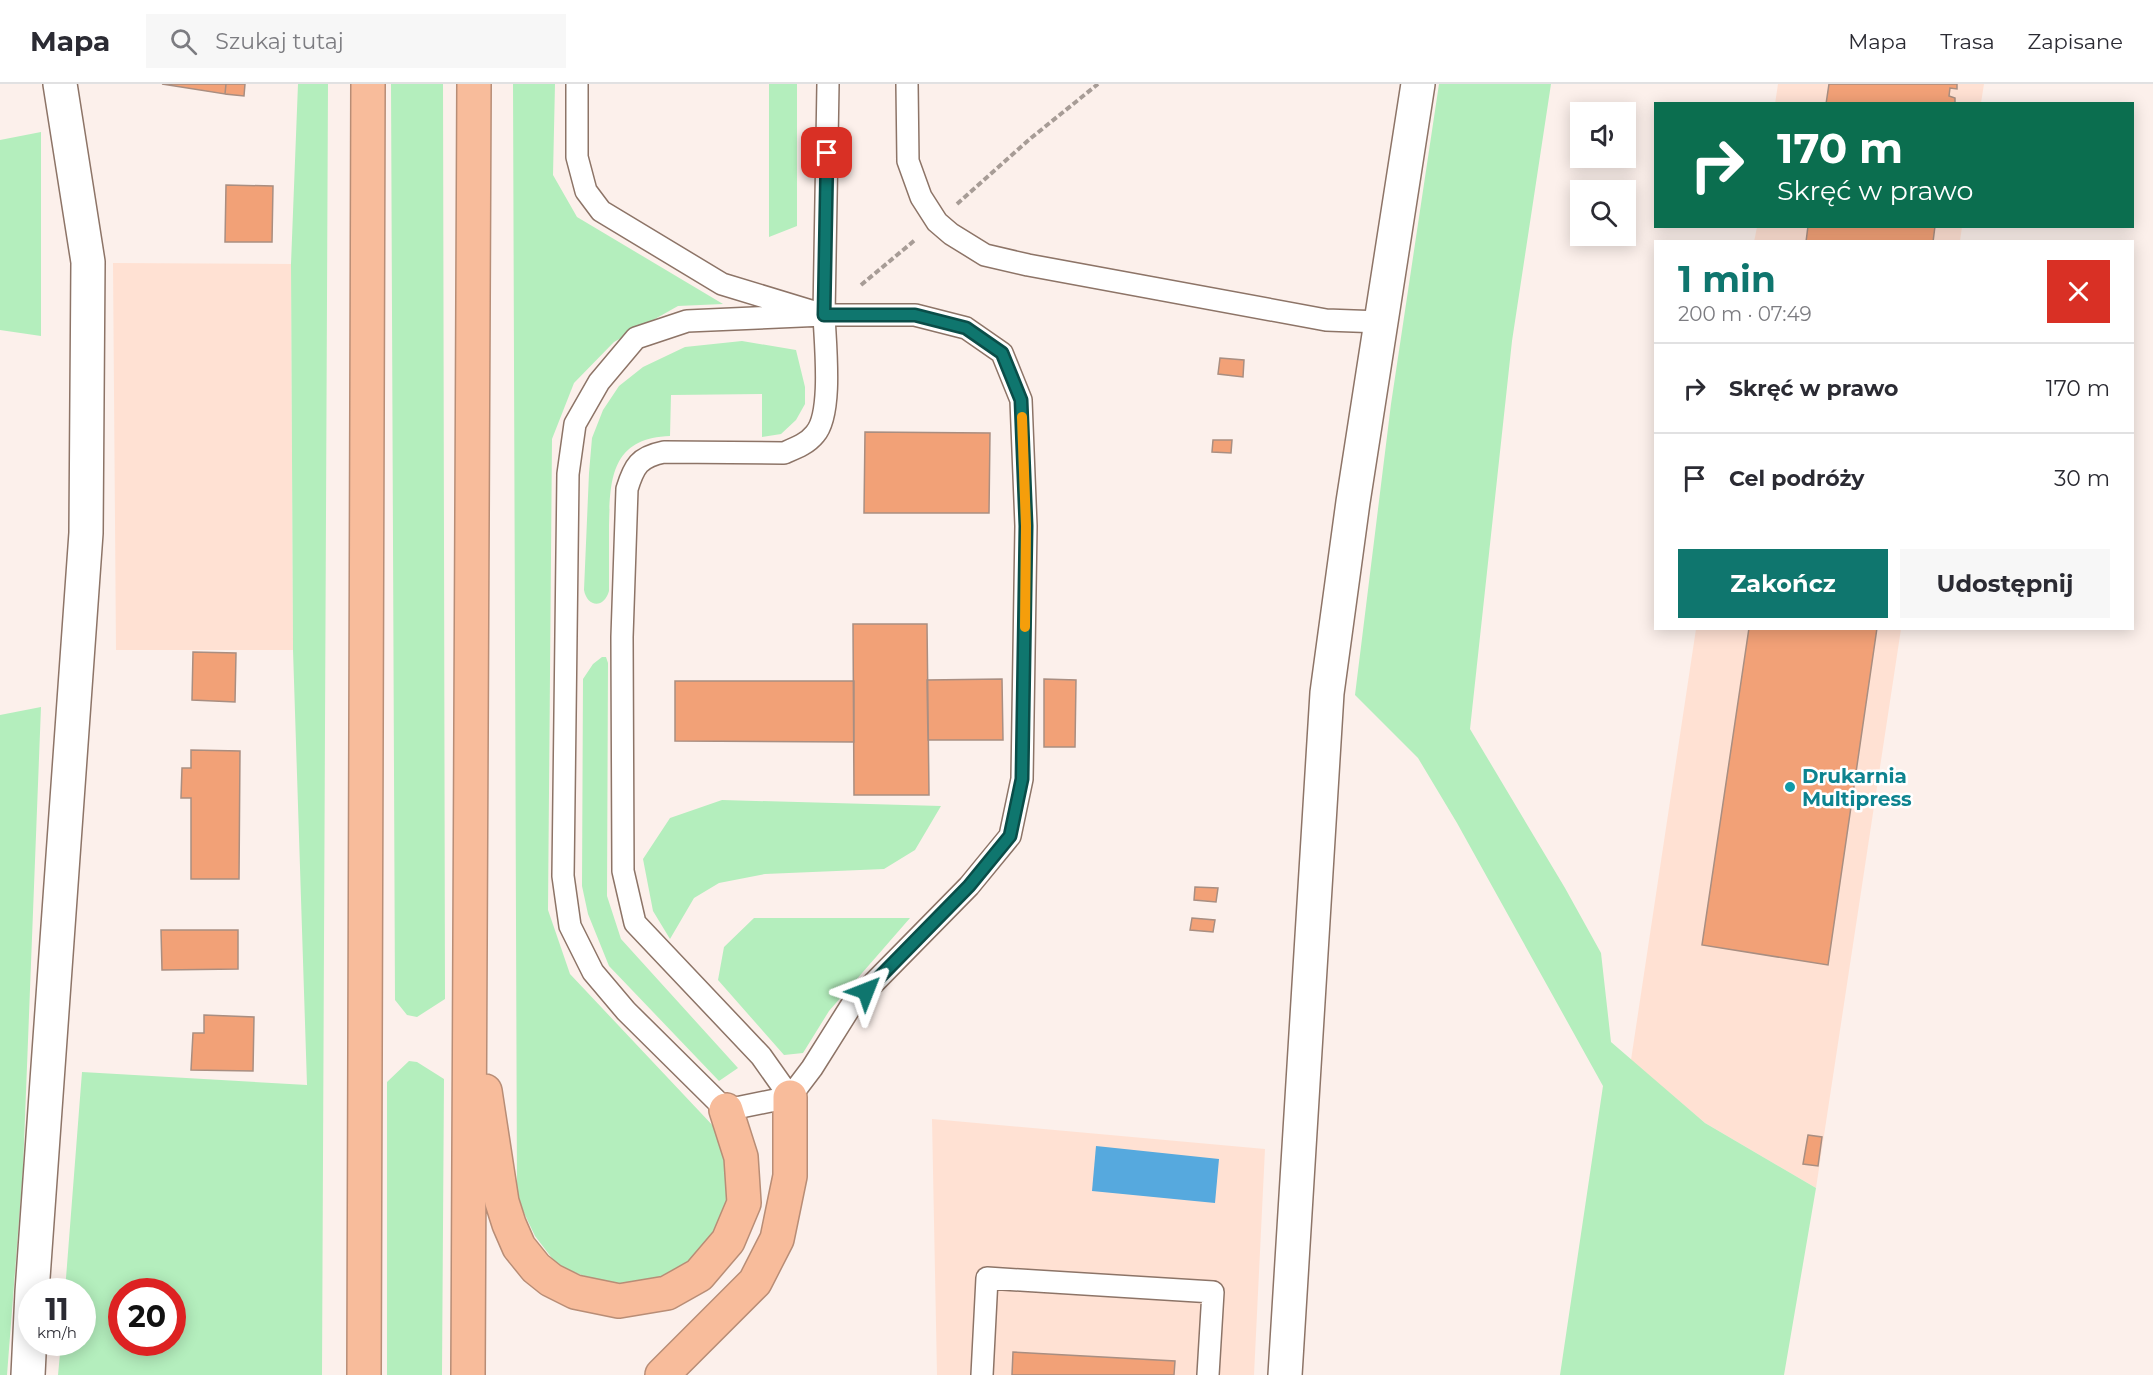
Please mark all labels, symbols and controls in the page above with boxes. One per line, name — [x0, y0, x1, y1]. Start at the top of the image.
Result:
search box — [146, 14, 566, 68]
text: Mapa — [30, 24, 110, 58]
icon: search — [167, 25, 200, 58]
text: Szukaj tutaj — [215, 28, 344, 55]
text: Mapa — [1848, 29, 1907, 54]
text: Trasa — [1940, 29, 1995, 54]
text: Zapisane — [2028, 29, 2123, 54]
map controls — [1570, 102, 1636, 246]
button: sound — [1570, 102, 1636, 168]
text: 170 m — [1777, 122, 1903, 174]
icon: right — [1678, 126, 1756, 204]
pin — [801, 127, 852, 178]
icon: arrive — [810, 136, 843, 169]
text: Skręć w prawo — [1777, 174, 1973, 207]
button: search — [1570, 180, 1636, 246]
text: 1 min — [1678, 257, 1776, 301]
button: close — [2047, 260, 2110, 323]
text: 200 m · 07:49 — [1678, 302, 1812, 326]
icon: right — [1678, 372, 1711, 405]
text: Skręć w prawo — [1729, 375, 1898, 402]
text: 170 m — [2046, 375, 2110, 402]
icon: arrive — [1678, 462, 1711, 495]
text: Cel podróży — [1729, 465, 1865, 492]
text: 30 m — [2054, 465, 2110, 492]
button: Zakończ — [1678, 549, 1888, 618]
button: Udostępnij — [1900, 549, 2110, 618]
place label: Drukarnia Multipress — [1802, 764, 1912, 811]
marker: Drukarnia Multipress — [1783, 780, 1797, 794]
position arrow — [834, 959, 898, 1023]
speed limit sign: 20 — [108, 1278, 186, 1356]
text: 11 — [45, 1291, 69, 1328]
text: km/h — [37, 1323, 77, 1342]

